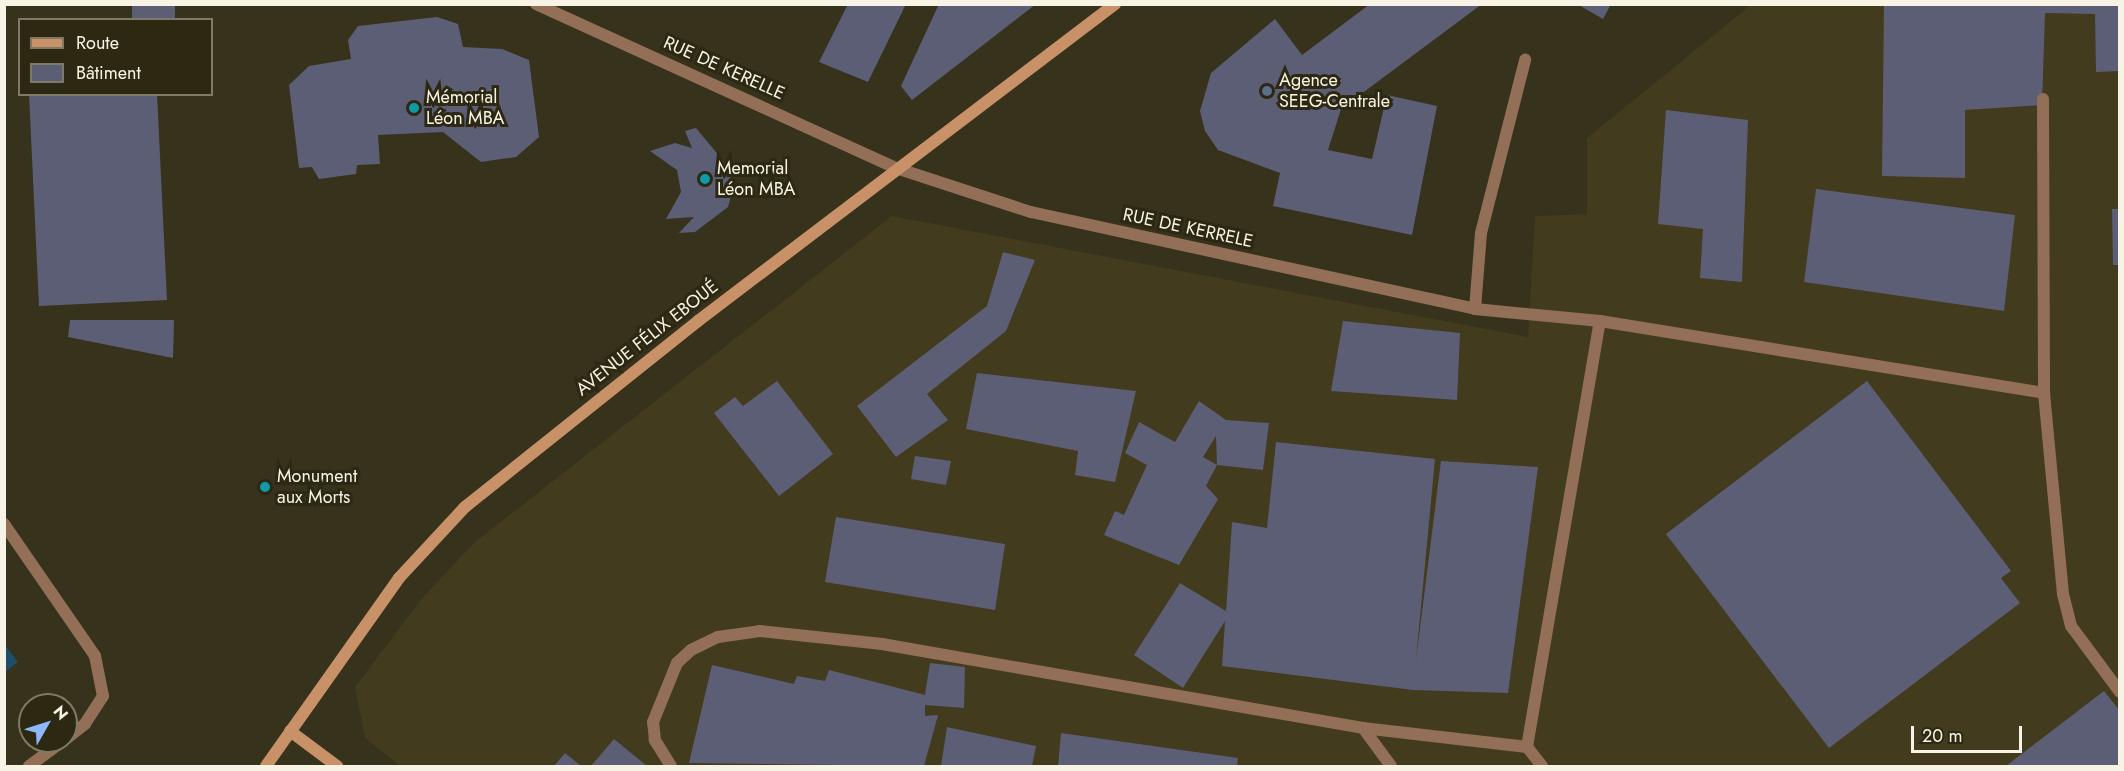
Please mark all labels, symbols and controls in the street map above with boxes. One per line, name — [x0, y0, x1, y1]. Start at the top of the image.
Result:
legend — [18, 18, 213, 96]
text: Route — [76, 30, 119, 56]
street label: RUE DE KERELLE — [660, 32, 788, 104]
text: Bâtiment — [76, 60, 141, 86]
place label: Agence SEEG-Centrale — [1279, 70, 1390, 112]
marker: Agence SEEG-Centrale — [1260, 84, 1274, 98]
place label: Mémorial Léon MBA — [426, 87, 504, 130]
marker: Mémorial Léon MBA — [407, 101, 421, 115]
place label: Memorial Léon MBA — [717, 158, 795, 201]
marker: Memorial Léon MBA — [698, 172, 712, 186]
street label: RUE DE KERRELE — [1121, 204, 1255, 252]
street label: AVENUE FÉLIX EBOUÉ — [572, 276, 722, 400]
place label: Monument aux Morts — [277, 466, 357, 508]
marker: Monument aux Morts — [258, 480, 272, 494]
north arrow — [18, 693, 78, 753]
text: N — [48, 700, 74, 725]
scale bar — [1914, 714, 2025, 752]
text: 20 m — [1922, 723, 1962, 749]

